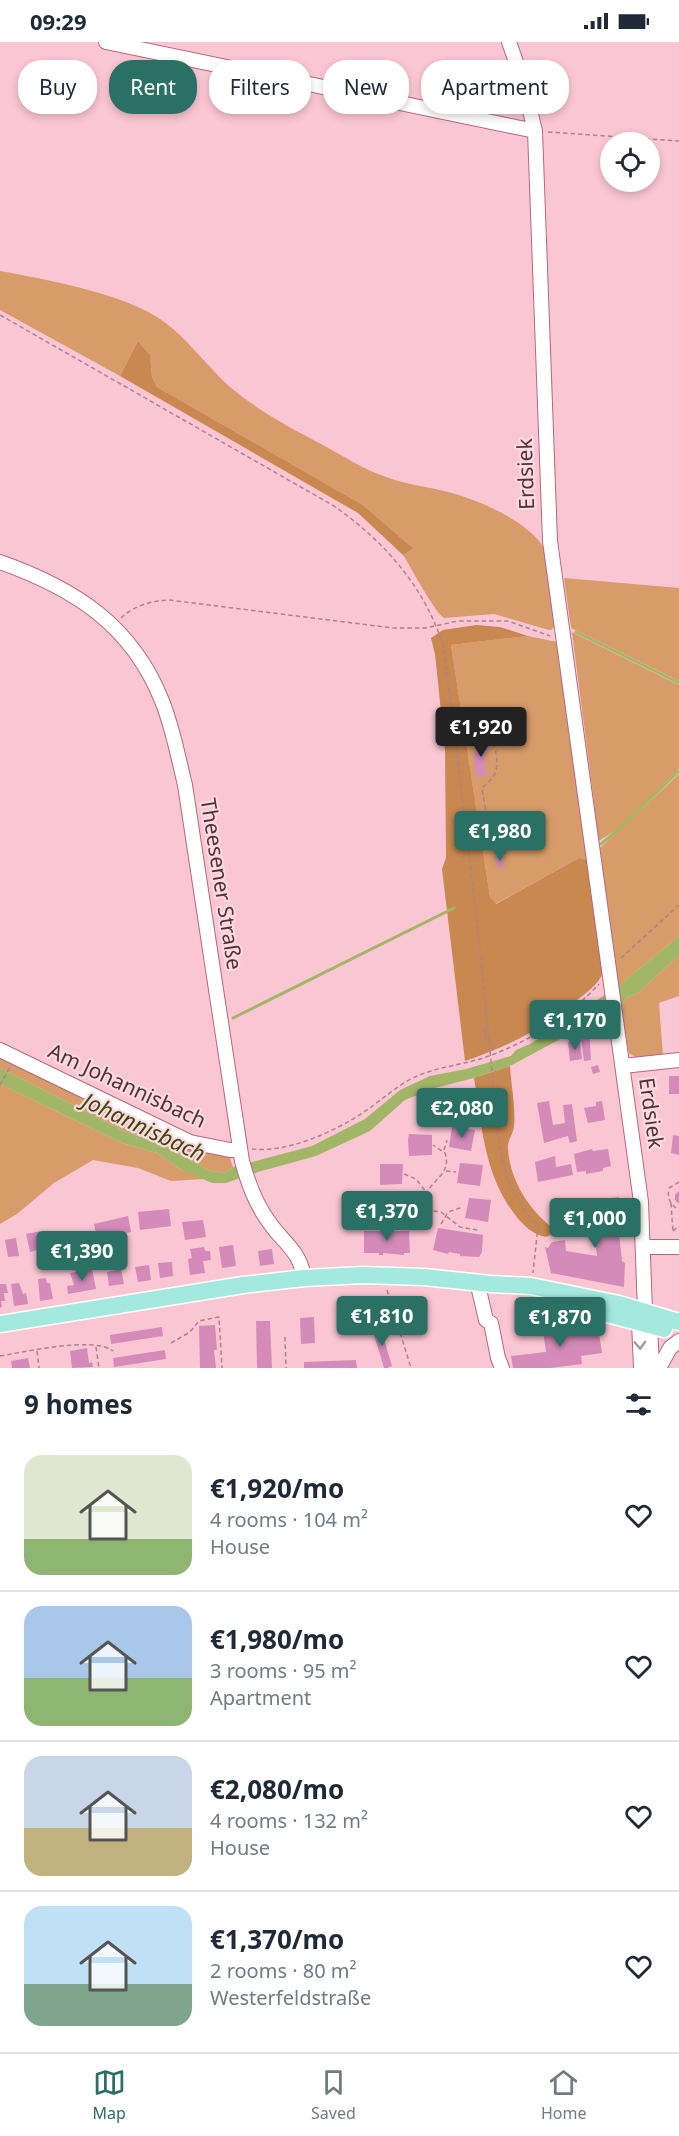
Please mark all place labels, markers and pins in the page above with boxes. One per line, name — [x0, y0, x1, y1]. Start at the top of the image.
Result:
pin: €1,920 — [432, 707, 530, 758]
pin: €1,980 — [451, 811, 549, 862]
pin: €1,170 — [526, 1000, 624, 1051]
pin: €2,080 — [413, 1088, 511, 1139]
pin: €1,370 — [338, 1191, 436, 1242]
pin: €1,000 — [546, 1198, 644, 1249]
pin: €1,390 — [33, 1231, 131, 1282]
pin: €1,810 — [333, 1296, 431, 1347]
pin: €1,870 — [511, 1297, 609, 1348]

